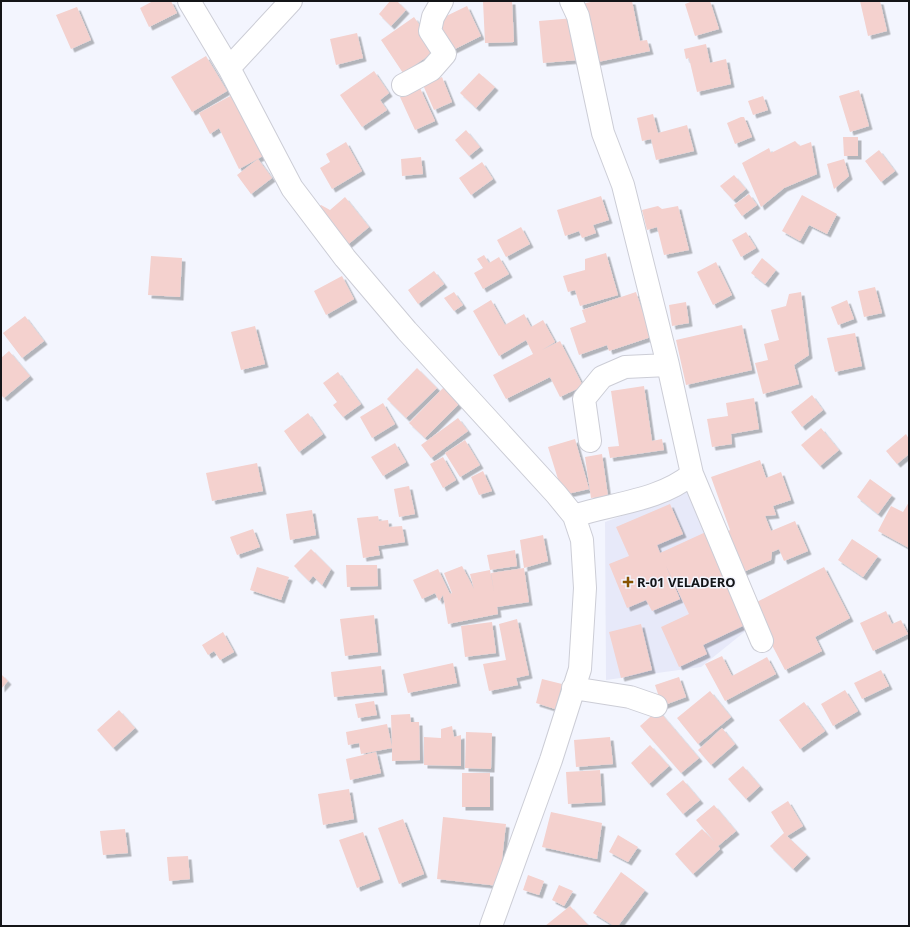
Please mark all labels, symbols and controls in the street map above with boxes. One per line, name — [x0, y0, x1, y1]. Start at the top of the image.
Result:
place label: R-01 VELADERO — [637, 573, 736, 591]
marker: R-01 VELADERO — [622, 576, 634, 588]

